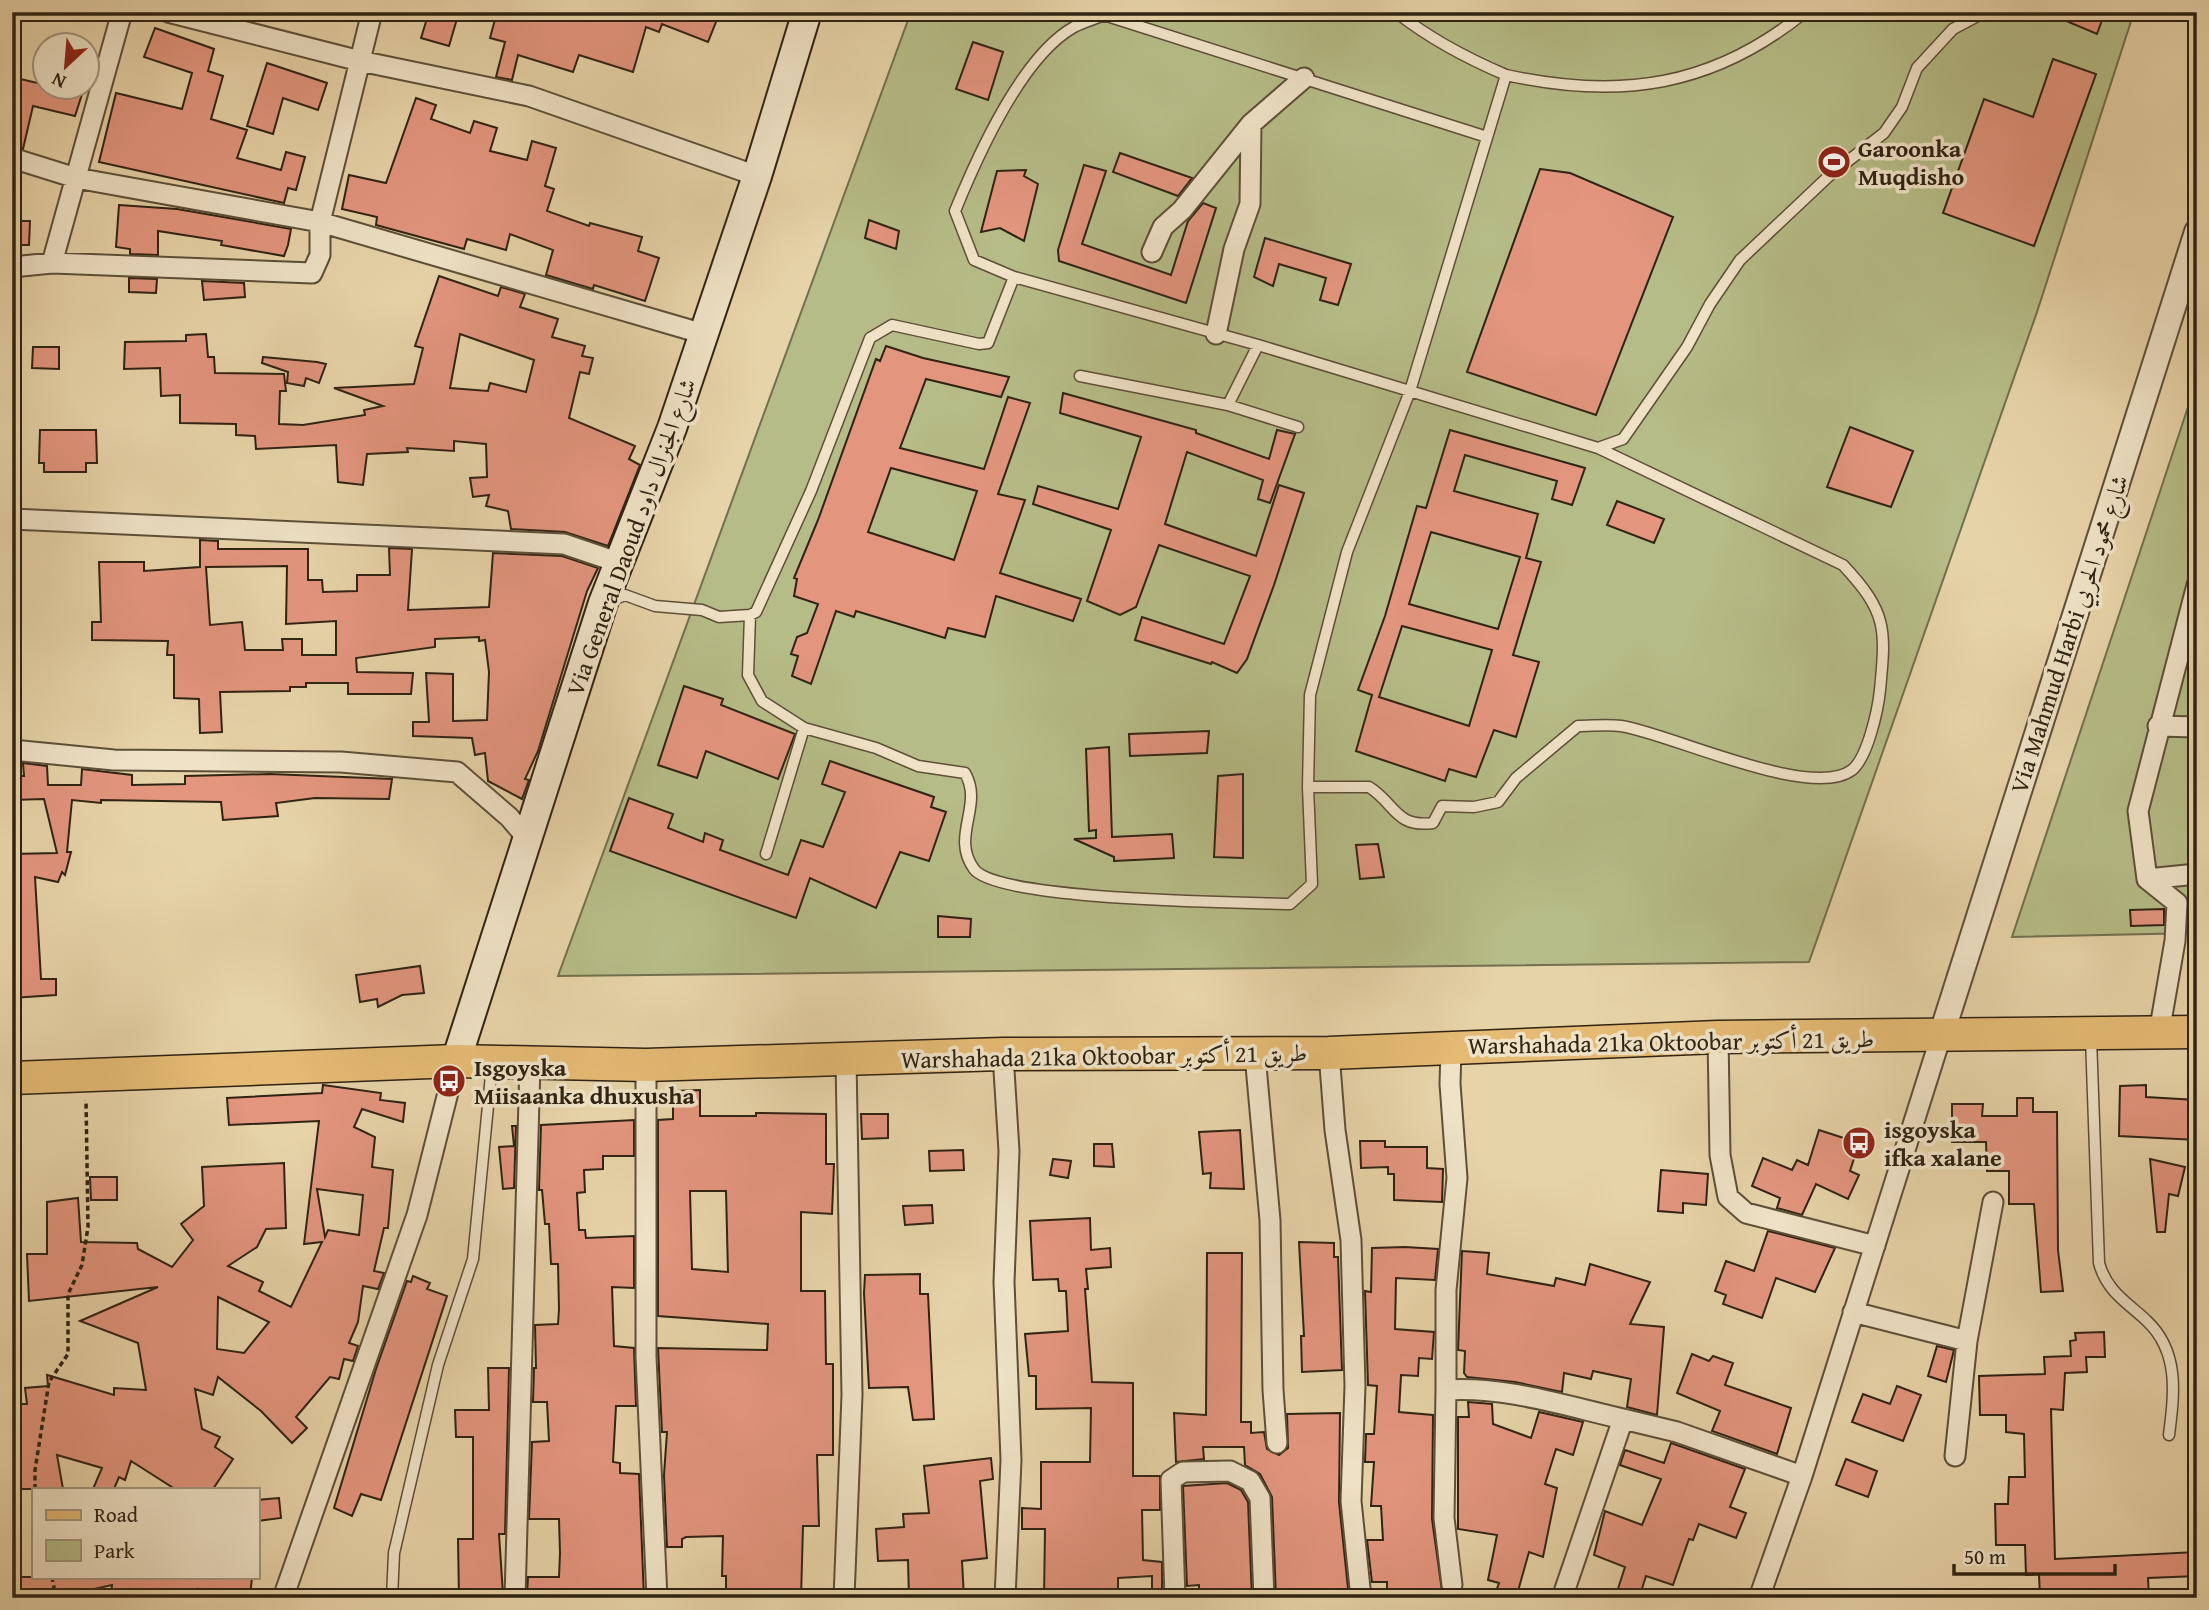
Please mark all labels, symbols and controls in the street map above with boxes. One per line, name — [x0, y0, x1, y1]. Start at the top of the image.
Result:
north arrow — [32, 32, 102, 102]
text: N — [46, 66, 70, 97]
place label: Garoonka Muqdisho — [1858, 131, 1965, 194]
sports icon: Garoonka Muqdisho — [1815, 143, 1853, 181]
street label: Via General Daoud شارع الجنرال داود — [557, 373, 708, 702]
street label: Via Mahmud Harbi شارع محمود الحربي — [2001, 470, 2140, 799]
street label: Warshahada 21ka Oktoobar طريق 21 أكتوبر — [1467, 1021, 1875, 1063]
street label: Warshahada 21ka Oktoobar طريق 21 أكتوبر — [900, 1035, 1308, 1077]
place label: Isgoyska Miisaanka dhuxusha — [474, 1050, 695, 1113]
bus stop icon: Isgoyska Miisaanka dhuxusha — [430, 1062, 468, 1100]
place label: isgoyska ifka xalane — [1884, 1112, 2002, 1175]
bus stop icon: isgoyska ifka xalane — [1840, 1124, 1878, 1162]
legend — [32, 1488, 259, 1578]
text: Road — [94, 1499, 139, 1530]
scale bar — [1954, 1533, 2114, 1577]
text: Park — [94, 1535, 135, 1566]
text: 50 m — [1964, 1541, 2006, 1572]

